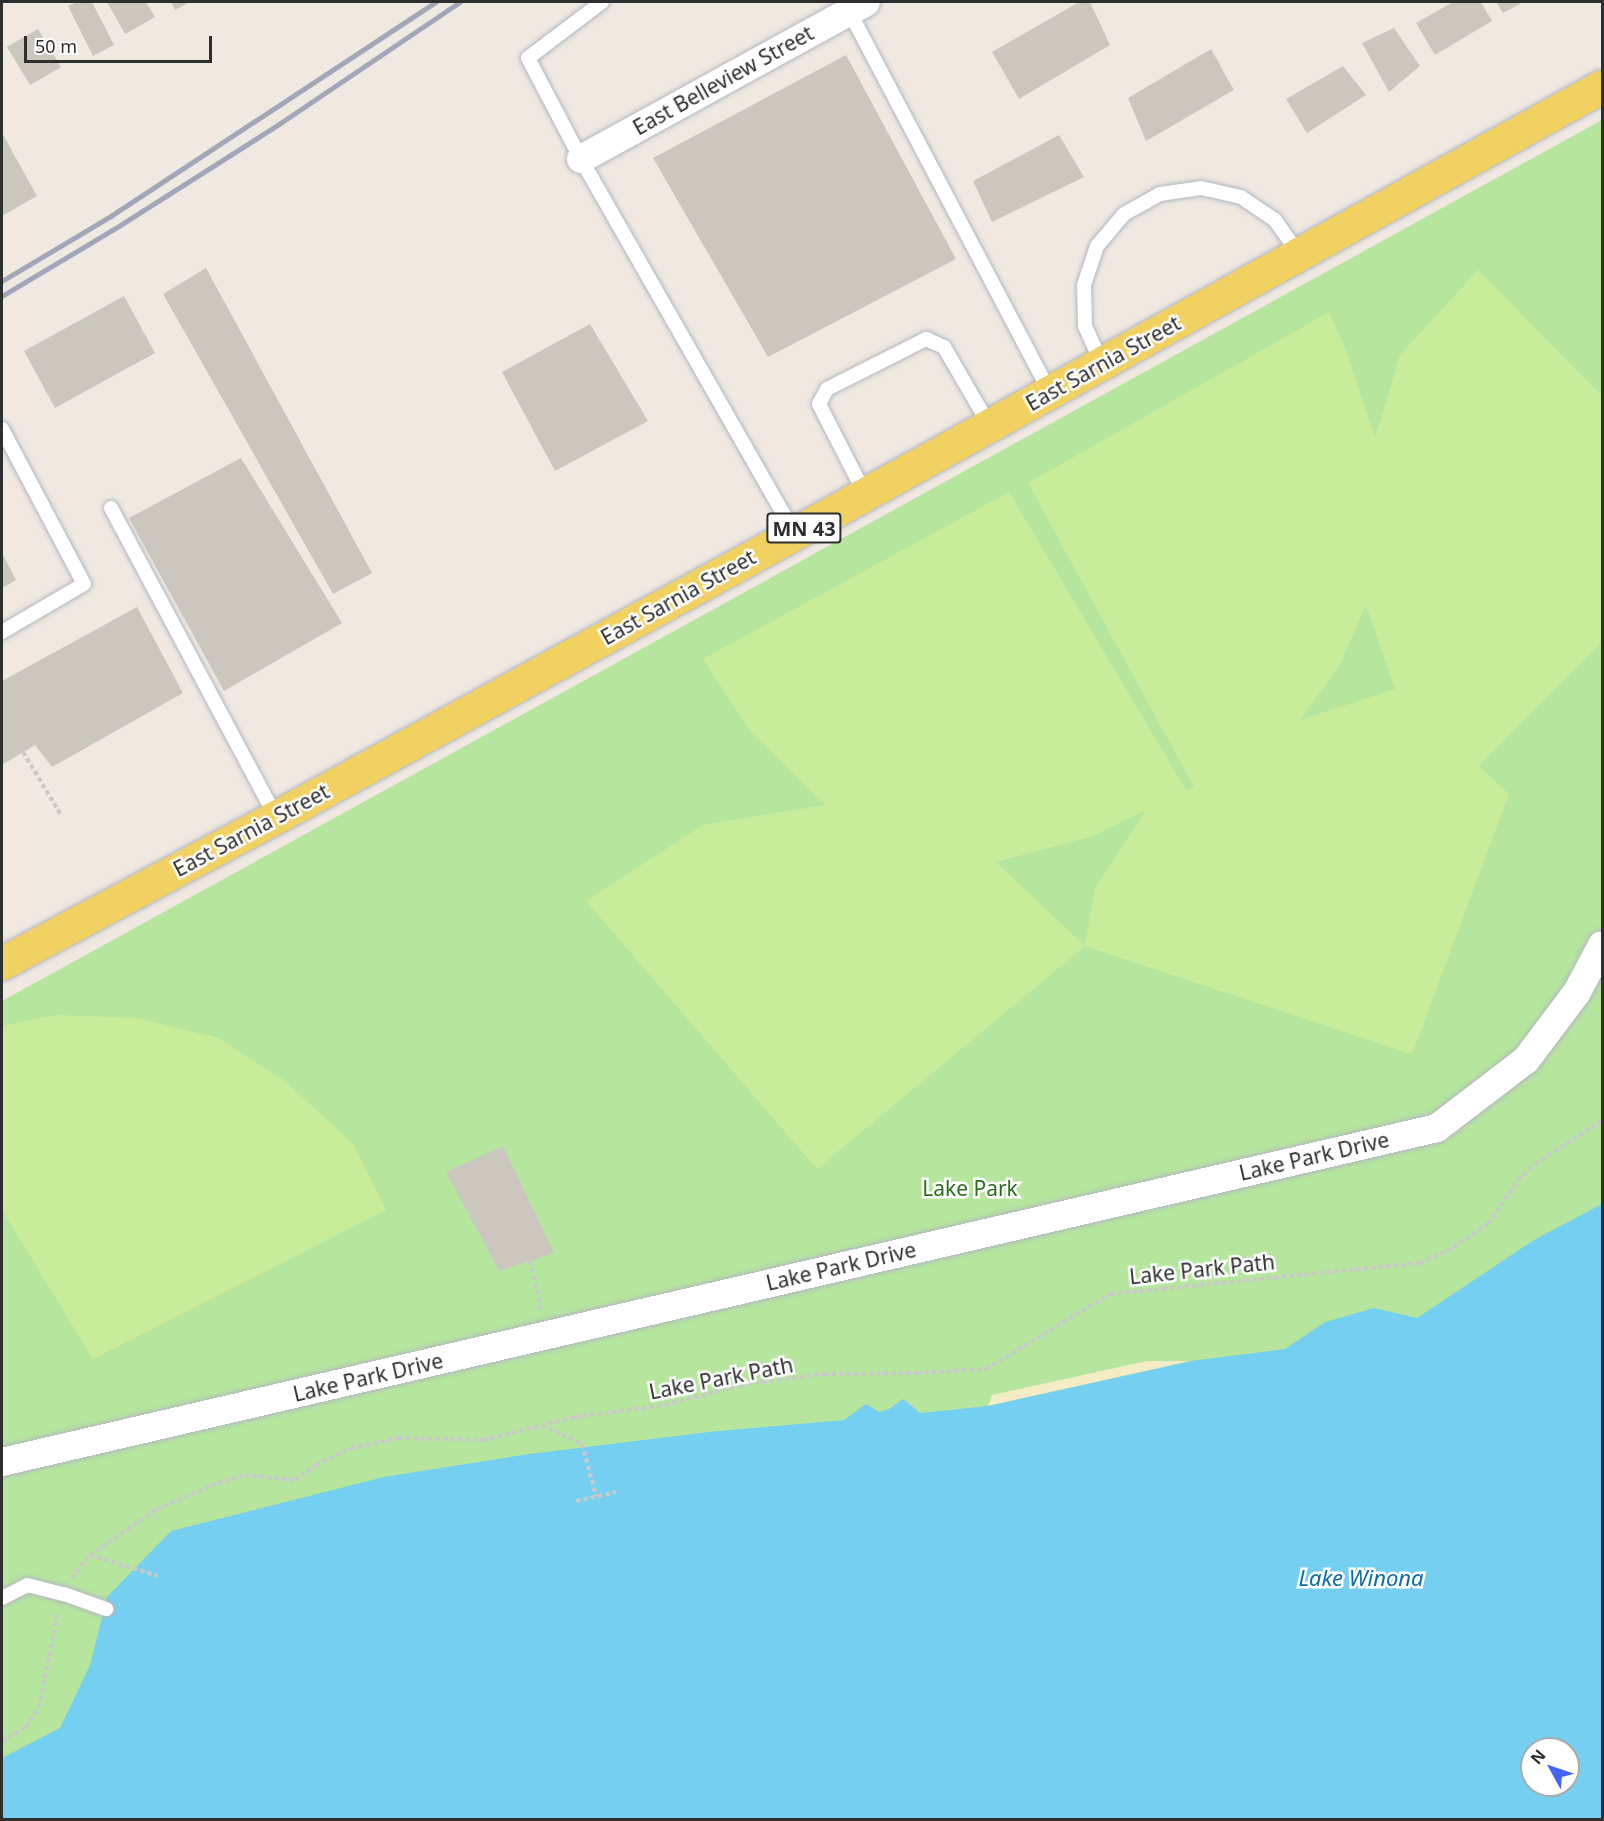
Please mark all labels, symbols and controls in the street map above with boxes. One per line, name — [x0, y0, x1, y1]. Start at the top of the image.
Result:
street label: East Belleview Street — [628, 20, 818, 140]
scale bar — [27, 24, 214, 62]
text: 50 m — [35, 34, 77, 58]
street label: East Sarnia Street — [1021, 310, 1185, 416]
road number: MN 43 — [765, 511, 843, 545]
street label: East Sarnia Street — [596, 544, 760, 650]
street label: East Sarnia Street — [169, 778, 333, 882]
street label: Lake Park Drive — [1237, 1127, 1391, 1185]
park label: Lake Park — [922, 1175, 1018, 1201]
street label: Lake Park Drive — [764, 1237, 918, 1295]
street label: Lake Park Path — [1128, 1249, 1276, 1289]
street label: Lake Park Drive — [291, 1348, 445, 1406]
street label: Lake Park Path — [647, 1352, 795, 1404]
water label: Lake Winona — [1298, 1565, 1424, 1591]
north arrow — [1520, 1737, 1580, 1797]
text: N — [1525, 1745, 1550, 1769]

